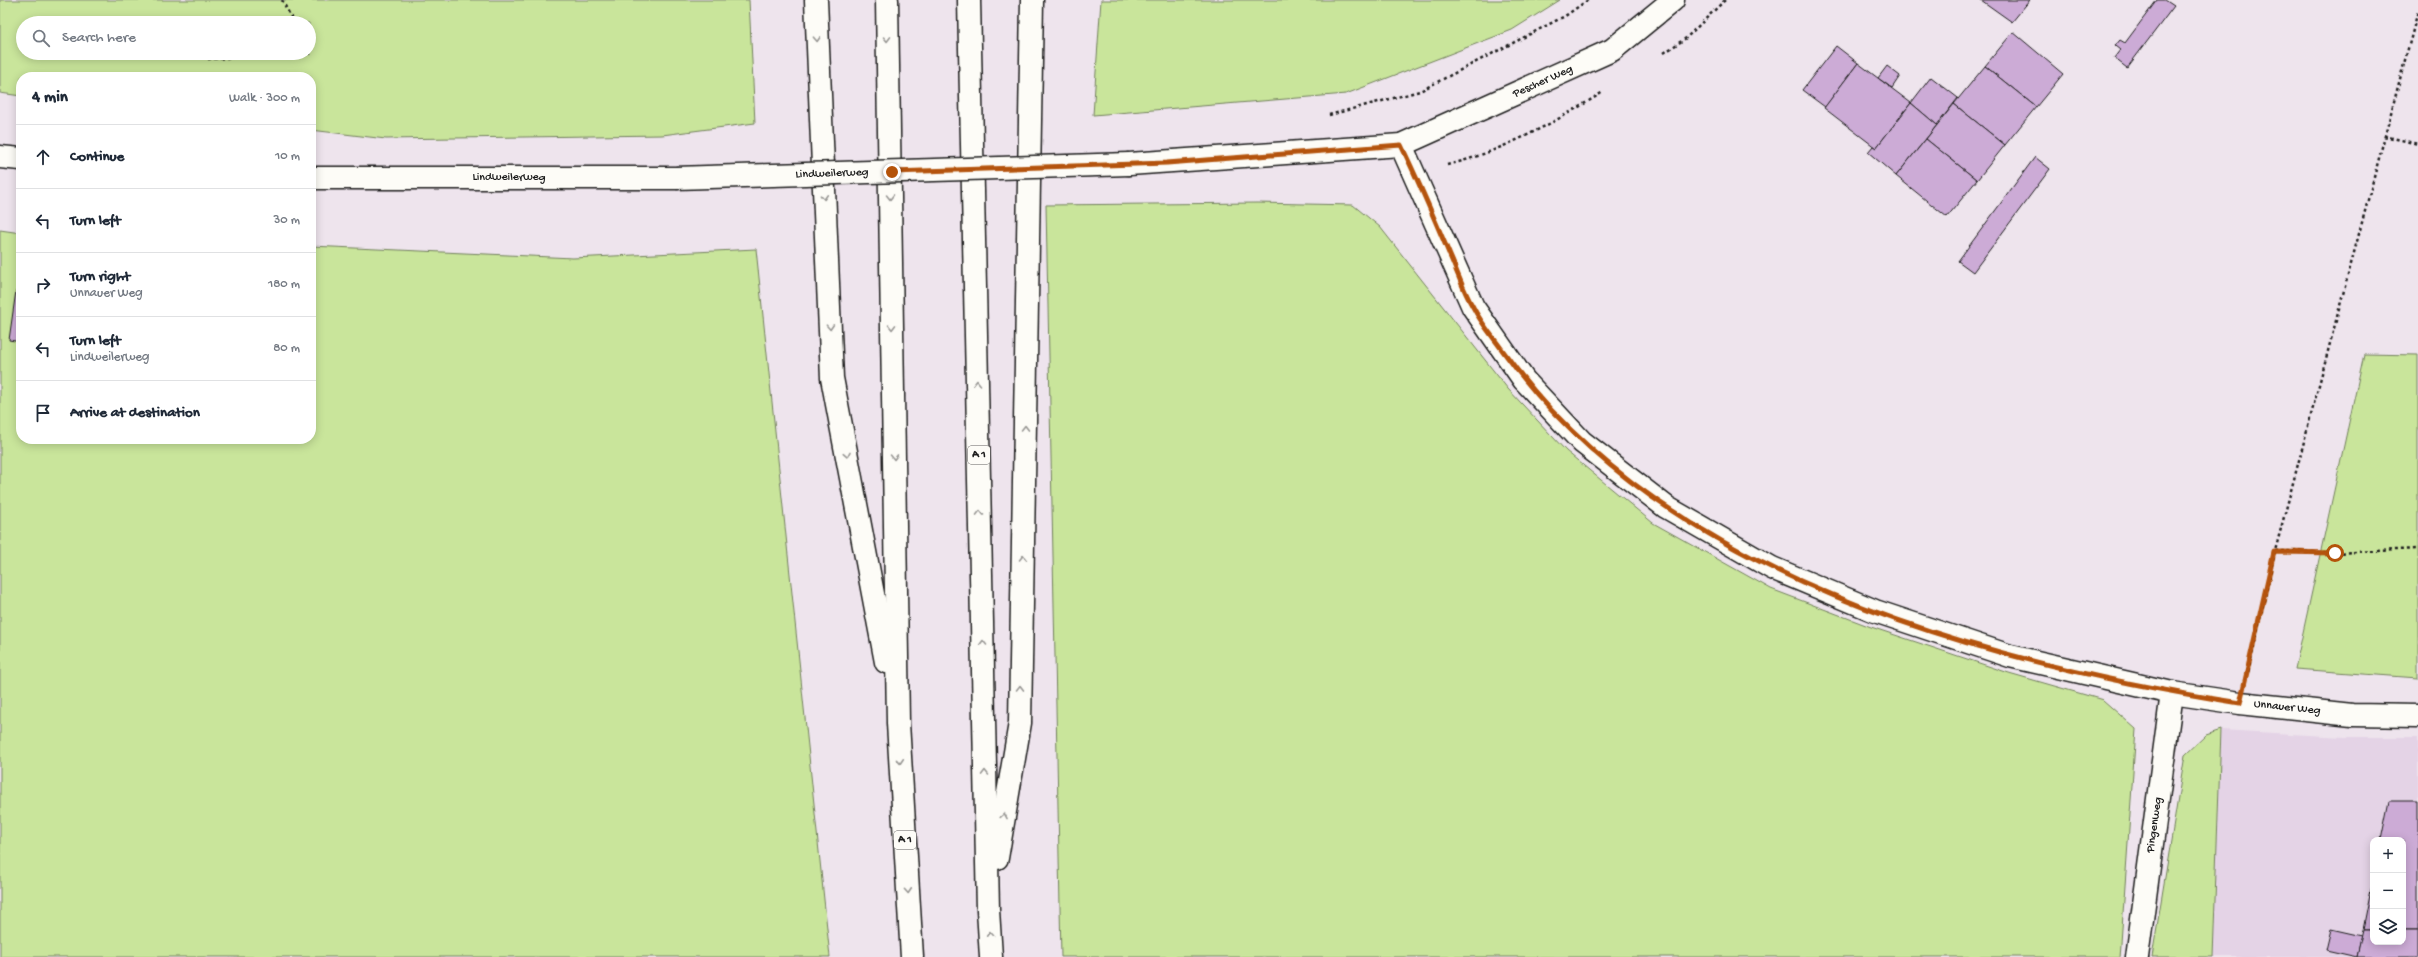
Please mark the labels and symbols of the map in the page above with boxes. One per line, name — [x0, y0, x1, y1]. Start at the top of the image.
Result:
one-way arrow — [813, 36, 822, 42]
one-way arrow — [883, 36, 891, 42]
street label: Pescher Weg — [1510, 62, 1575, 102]
route end — [883, 163, 901, 181]
street label: Lindweilerweg — [795, 166, 869, 182]
street label: Lindweilerweg — [472, 171, 546, 185]
one-way arrow — [820, 194, 829, 200]
one-way arrow — [885, 194, 894, 200]
one-way arrow — [826, 324, 834, 330]
one-way arrow — [887, 324, 896, 330]
one-way arrow — [973, 380, 981, 386]
one-way arrow — [1021, 425, 1029, 431]
road number: A 1 — [968, 446, 990, 464]
one-way arrow — [842, 452, 851, 458]
one-way arrow — [889, 454, 898, 460]
one-way arrow — [976, 510, 984, 516]
route start — [2326, 544, 2344, 562]
one-way arrow — [1018, 555, 1027, 561]
one-way arrow — [978, 640, 987, 646]
one-way arrow — [1016, 685, 1025, 691]
street label: Unnauer Weg — [2253, 698, 2321, 718]
one-way arrow — [896, 758, 905, 764]
one-way arrow — [981, 770, 989, 776]
street label: Pingenweg — [2144, 796, 2166, 855]
one-way arrow — [999, 813, 1008, 819]
road number: A 1 — [894, 831, 916, 849]
one-way arrow — [904, 888, 913, 894]
one-way arrow — [985, 931, 994, 937]

